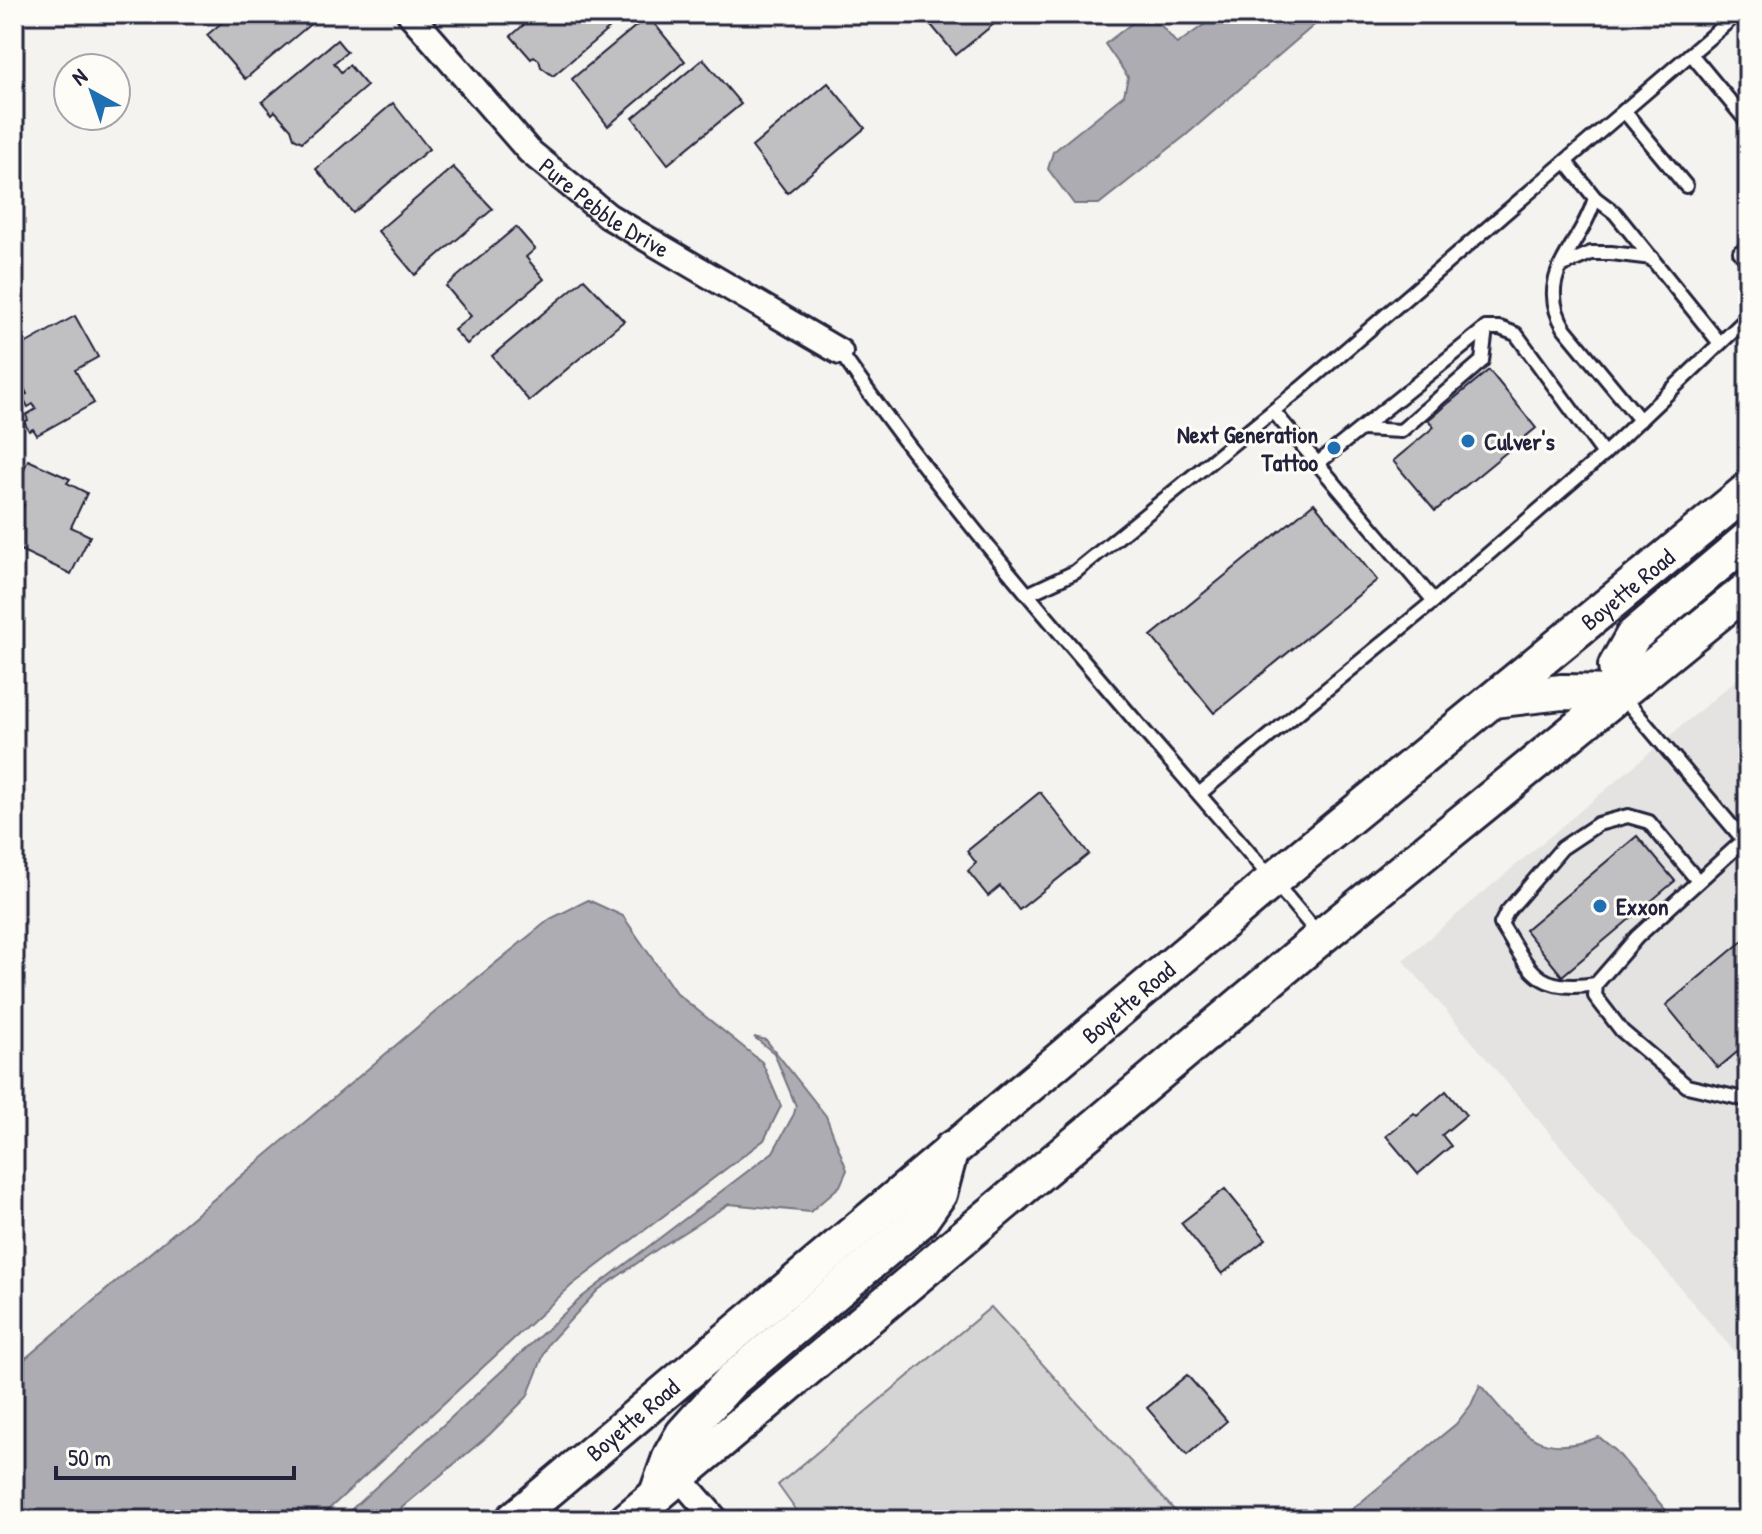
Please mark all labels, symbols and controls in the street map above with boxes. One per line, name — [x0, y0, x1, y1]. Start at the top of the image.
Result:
north arrow — [52, 52, 132, 132]
text: N — [65, 61, 93, 92]
street label: Pure Pebble Drive — [533, 150, 676, 265]
place label: Next Generation Tattoo — [1177, 418, 1318, 478]
place label: Culver's — [1484, 425, 1555, 457]
marker: Culver's — [1459, 432, 1477, 450]
marker: Next Generation Tattoo — [1325, 439, 1343, 457]
street label: Boyette Road — [1574, 541, 1681, 637]
place label: Exxon — [1616, 890, 1669, 922]
marker: Exxon — [1591, 897, 1609, 915]
street label: Boyette Road — [1075, 954, 1181, 1051]
street label: Boyette Road — [579, 1371, 686, 1468]
scale bar — [56, 1430, 294, 1480]
text: 50 m — [68, 1441, 111, 1473]

